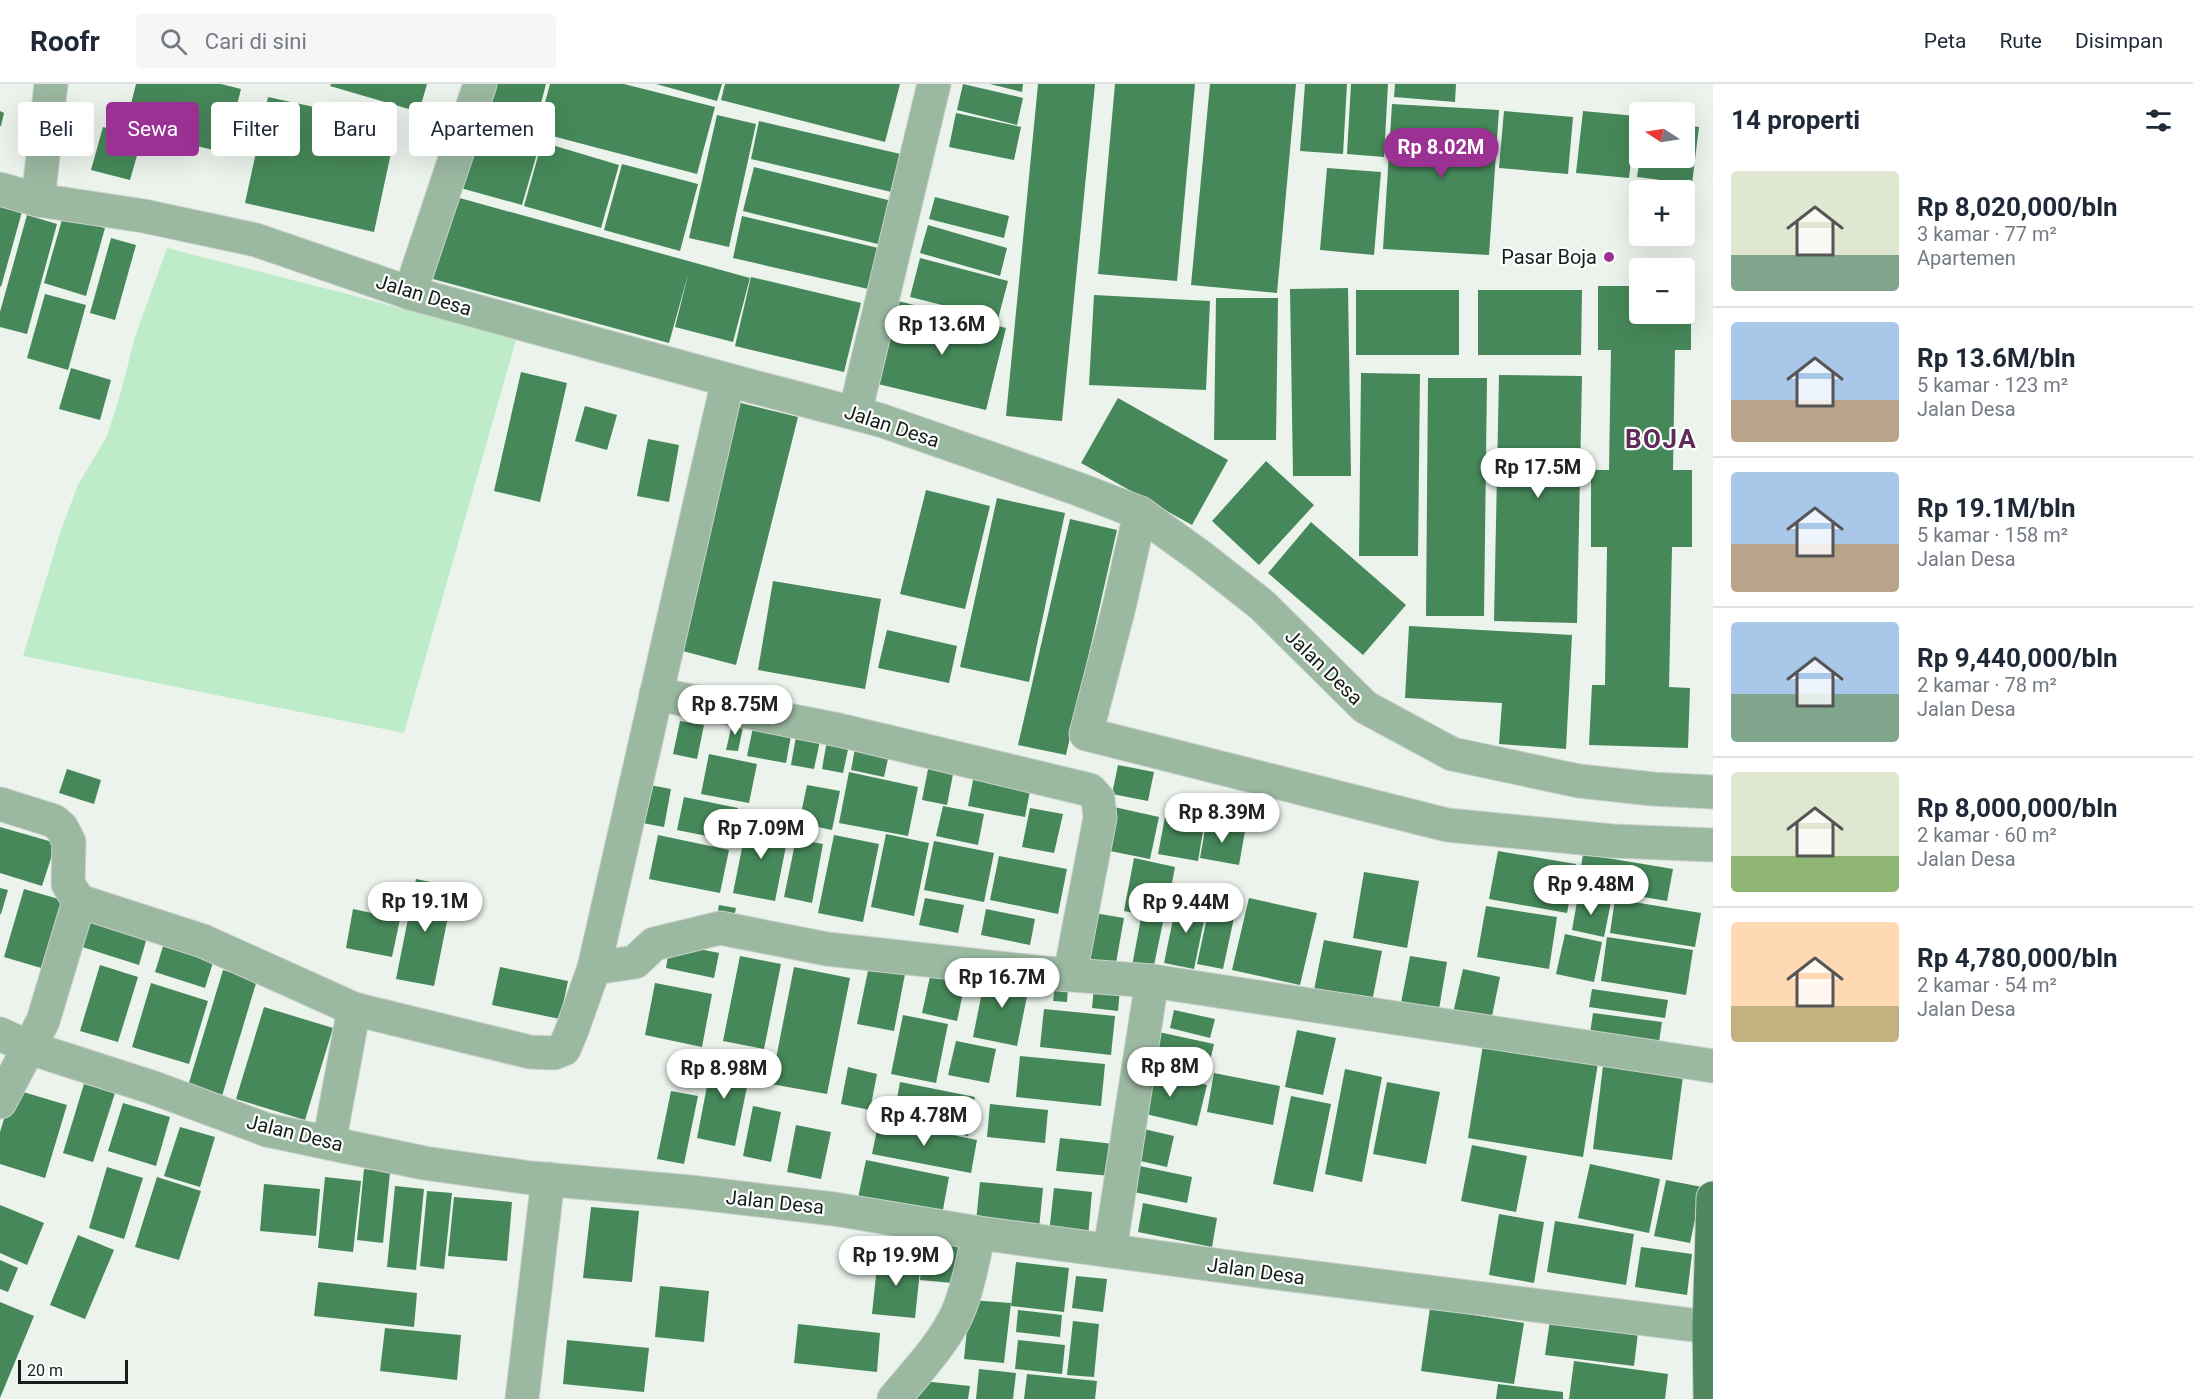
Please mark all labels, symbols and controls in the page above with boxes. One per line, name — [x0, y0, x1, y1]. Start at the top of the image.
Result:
search box — [136, 14, 556, 68]
text: Roofr — [30, 25, 100, 58]
icon: search — [157, 25, 190, 58]
text: Cari di sini — [205, 29, 307, 54]
text: Peta — [1924, 29, 1966, 53]
text: Rute — [1999, 29, 2042, 53]
text: Disimpan — [2075, 29, 2163, 53]
chip: Beli — [18, 102, 94, 156]
chip: Sewa — [106, 102, 199, 156]
chip: Filter — [211, 102, 300, 156]
chip: Baru — [312, 102, 397, 156]
chip: Apartemen — [409, 102, 555, 156]
north arrow — [1629, 102, 1695, 168]
map controls — [1629, 102, 1695, 324]
icon: filters — [2142, 104, 2175, 137]
text: 14 properti — [1731, 105, 1860, 135]
pin: Rp 8.02M — [1379, 128, 1503, 179]
text: Rp 8.02M — [1398, 135, 1484, 159]
button: + — [1629, 180, 1695, 246]
text: Rp 8,020,000/bln — [1917, 192, 2118, 222]
icon: home — [1779, 195, 1851, 267]
text: 3 kamar · 77 m² — [1917, 222, 2057, 246]
place label: Pasar Boja — [1501, 245, 1597, 269]
text: Apartemen — [1917, 246, 2016, 270]
marker: Pasar Boja — [1602, 250, 1616, 264]
button: − — [1629, 258, 1695, 324]
street label: Jalan Desa — [373, 269, 475, 321]
pin: Rp 13.6M — [880, 305, 1004, 356]
text: Rp 13.6M — [899, 312, 985, 336]
text: Rp 13.6M/bln — [1917, 343, 2076, 373]
icon: home — [1779, 346, 1851, 418]
text: 5 kamar · 123 m² — [1917, 373, 2068, 397]
text: Jalan Desa — [1917, 397, 2016, 421]
street label: Jalan Desa — [841, 399, 943, 453]
district label: BOJA — [1625, 424, 1697, 454]
pin: Rp 17.5M — [1476, 448, 1600, 499]
text: Rp 17.5M — [1495, 455, 1581, 479]
text: Rp 19.1M/bln — [1917, 493, 2076, 523]
icon: home — [1779, 496, 1851, 568]
text: 5 kamar · 158 m² — [1917, 523, 2068, 547]
text: Jalan Desa — [1917, 547, 2016, 571]
street label: Jalan Desa — [1280, 624, 1368, 710]
text: Rp 9,440,000/bln — [1917, 643, 2118, 673]
icon: home — [1779, 646, 1851, 718]
text: 2 kamar · 78 m² — [1917, 673, 2057, 697]
pin: Rp 8.75M — [673, 685, 797, 736]
text: Rp 8.75M — [692, 692, 778, 716]
text: Jalan Desa — [1917, 697, 2016, 721]
pin: Rp 8.39M — [1160, 793, 1284, 844]
text: Rp 8,000,000/bln — [1917, 793, 2118, 823]
icon: home — [1779, 796, 1851, 868]
text: Rp 8.39M — [1179, 800, 1265, 824]
pin: Rp 7.09M — [699, 809, 823, 860]
text: Rp 7.09M — [718, 816, 804, 840]
text: 2 kamar · 60 m² — [1917, 823, 2057, 847]
text: Jalan Desa — [1917, 847, 2016, 871]
pin: Rp 9.48M — [1529, 865, 1653, 916]
text: Rp 9.48M — [1548, 872, 1634, 896]
pin: Rp 19.1M — [363, 882, 487, 933]
pin: Rp 9.44M — [1124, 883, 1248, 934]
text: Rp 19.1M — [382, 889, 468, 913]
text: Rp 9.44M — [1143, 890, 1229, 914]
text: Rp 4,780,000/bln — [1917, 943, 2118, 973]
icon: home — [1779, 946, 1851, 1018]
pin: Rp 16.7M — [940, 958, 1064, 1009]
text: Rp 16.7M — [959, 965, 1045, 989]
text: 2 kamar · 54 m² — [1917, 973, 2057, 997]
text: Jalan Desa — [1917, 997, 2016, 1021]
pin: Rp 8M — [1128, 1047, 1212, 1098]
pin: Rp 8.98M — [662, 1049, 786, 1100]
text: Rp 8M — [1141, 1054, 1199, 1078]
text: Rp 8.98M — [681, 1056, 767, 1080]
pin: Rp 4.78M — [862, 1096, 986, 1147]
text: Rp 4.78M — [881, 1103, 967, 1127]
street label: Jalan Desa — [244, 1109, 346, 1157]
street label: Jalan Desa — [725, 1185, 825, 1219]
pin: Rp 19.9M — [834, 1236, 958, 1287]
text: Rp 19.9M — [853, 1243, 939, 1267]
street label: Jalan Desa — [1206, 1252, 1306, 1290]
scale bar — [18, 1357, 128, 1384]
text: 20 m — [27, 1361, 63, 1380]

